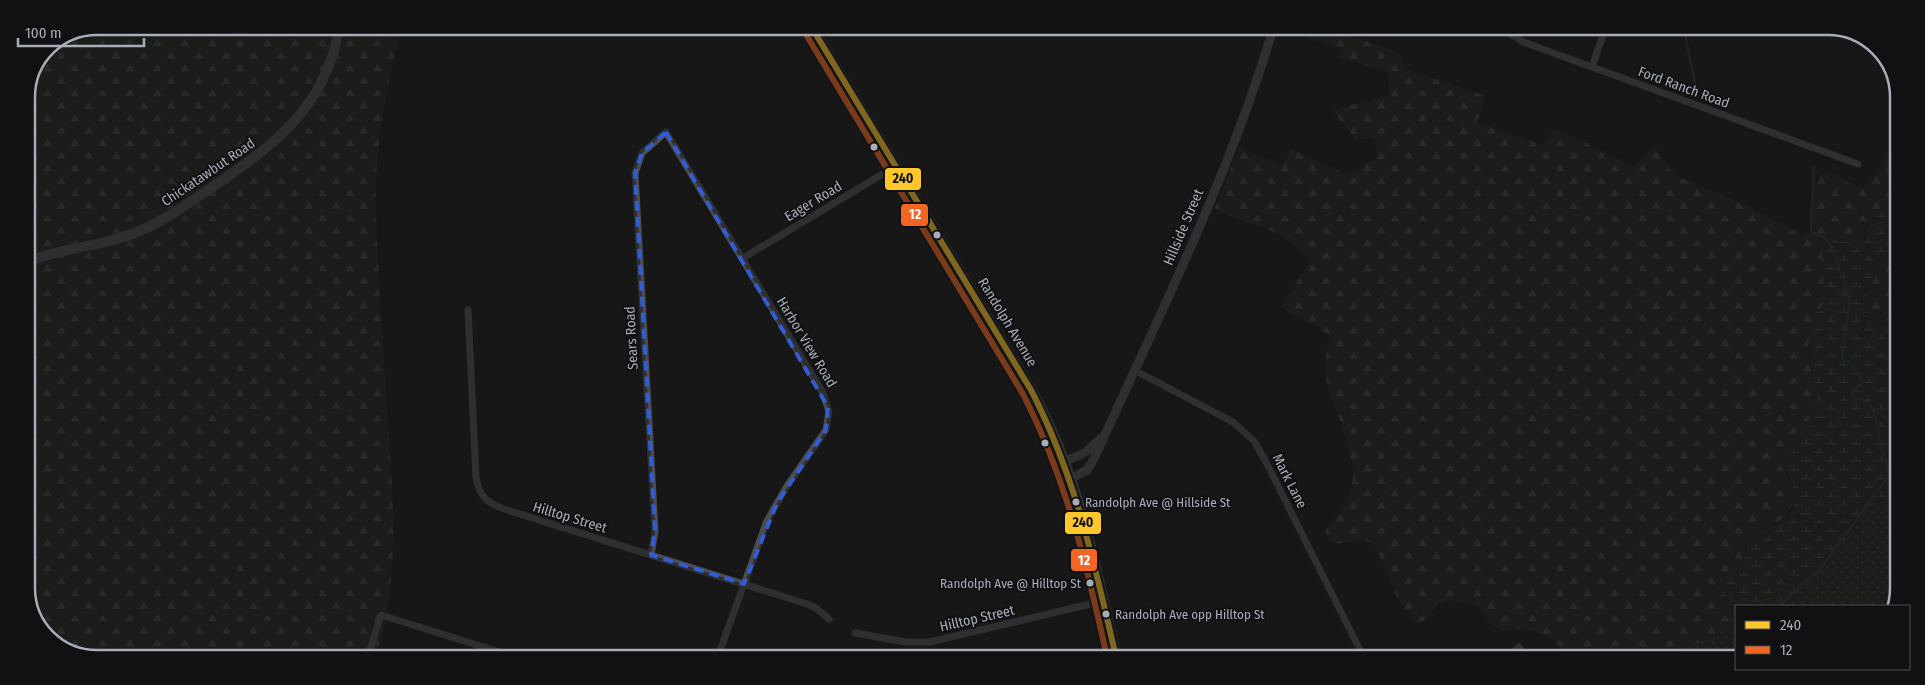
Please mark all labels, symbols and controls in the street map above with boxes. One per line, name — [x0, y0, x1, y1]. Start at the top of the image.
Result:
scale bar — [18, 15, 144, 47]
text: 100 m — [25, 24, 62, 42]
street label: Ford Ranch Road — [1636, 63, 1732, 112]
street label: Chickatawbut Road — [158, 135, 258, 210]
unlabelled marker — [869, 142, 879, 152]
line badge: 240 — [884, 167, 922, 191]
text: 240 — [891, 170, 914, 187]
street label: Eager Road — [782, 178, 845, 225]
street label: Hillside Street — [1160, 186, 1207, 268]
line badge: 12 — [900, 203, 929, 227]
text: 12 — [909, 206, 922, 223]
unlabelled marker — [932, 230, 942, 240]
street label: Randolph Avenue — [974, 275, 1041, 370]
street label: Harbor View Road — [773, 294, 840, 390]
street label: Sears Road — [621, 306, 642, 370]
unlabelled marker — [1040, 438, 1050, 448]
street label: Mark Lane — [1269, 451, 1311, 511]
place label: Randolph Ave @ Hillside St — [1085, 495, 1231, 510]
marker: Randolph Ave @ Hillside St — [1071, 497, 1081, 507]
street label: Hilltop Street — [531, 498, 609, 537]
line badge: 240 — [1064, 511, 1102, 535]
text: 240 — [1071, 514, 1094, 531]
line badge: 12 — [1070, 548, 1098, 572]
text: 12 — [1078, 552, 1091, 569]
place label: Randolph Ave @ Hilltop St — [940, 576, 1082, 591]
marker: Randolph Ave @ Hilltop St — [1085, 578, 1095, 588]
street label: Hilltop Street — [938, 602, 1017, 635]
legend — [1735, 605, 1910, 670]
place label: Randolph Ave opp Hilltop St — [1115, 607, 1265, 622]
marker: Randolph Ave opp Hilltop St — [1101, 609, 1111, 619]
text: 240 — [1780, 616, 1801, 634]
text: 12 — [1780, 641, 1793, 659]

